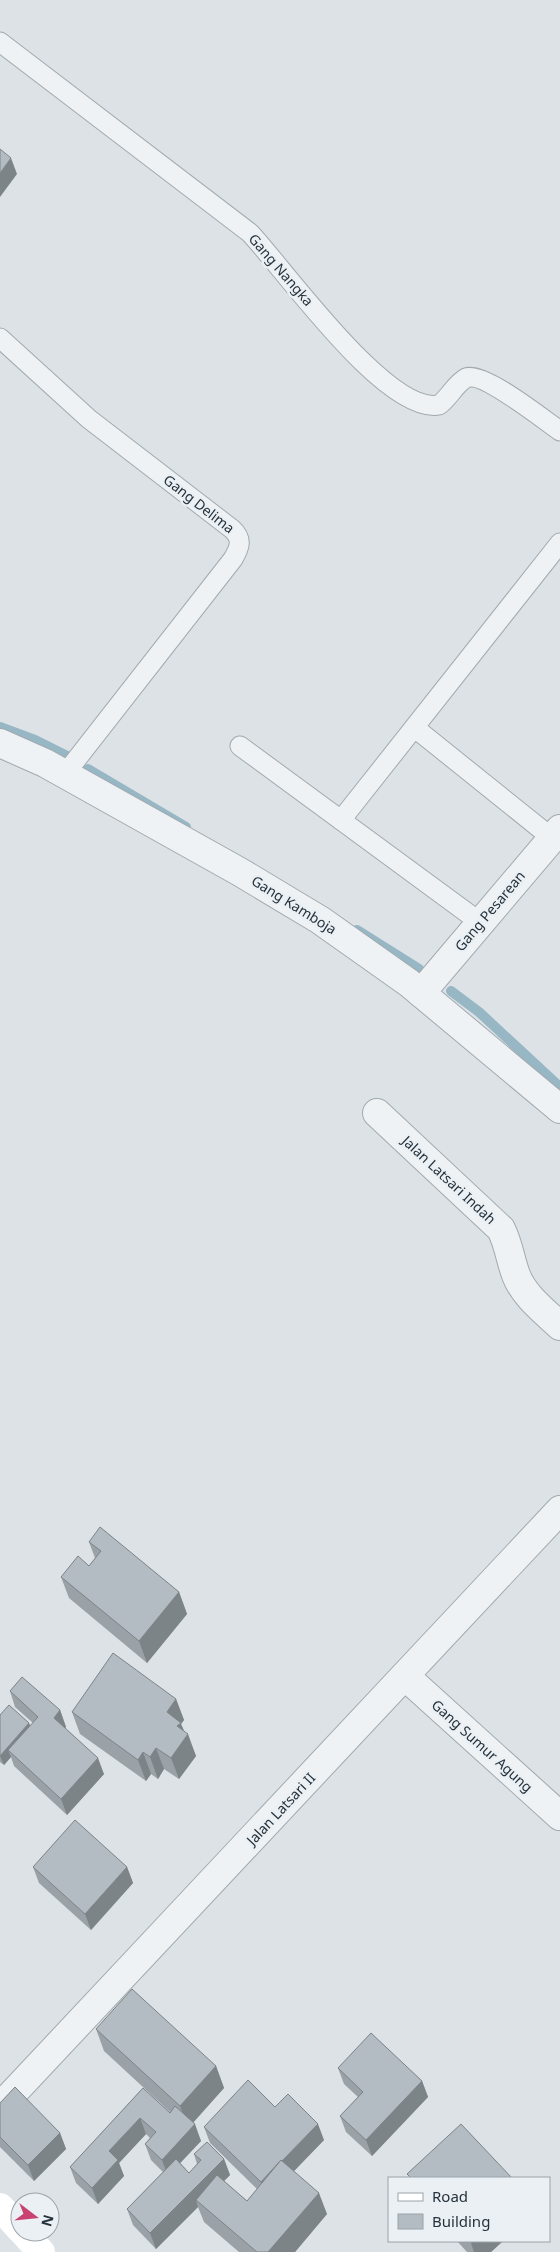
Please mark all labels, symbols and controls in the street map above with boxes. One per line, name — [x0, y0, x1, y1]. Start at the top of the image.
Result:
street label: Gang Nangka — [245, 229, 318, 310]
street label: Gang Delima — [160, 470, 239, 537]
street label: Gang Pesarean — [450, 866, 529, 955]
street label: Gang Kamboja — [248, 871, 340, 938]
street label: Jalan Latsari Indah — [397, 1130, 500, 1228]
street label: Gang Sumur Agung — [428, 1695, 537, 1796]
street label: Jalan Latsari II — [241, 1768, 319, 1851]
legend — [388, 2177, 550, 2242]
text: Road — [432, 2186, 468, 2206]
north arrow — [10, 2192, 60, 2242]
text: Building — [432, 2211, 490, 2231]
text: N — [37, 2213, 59, 2229]

